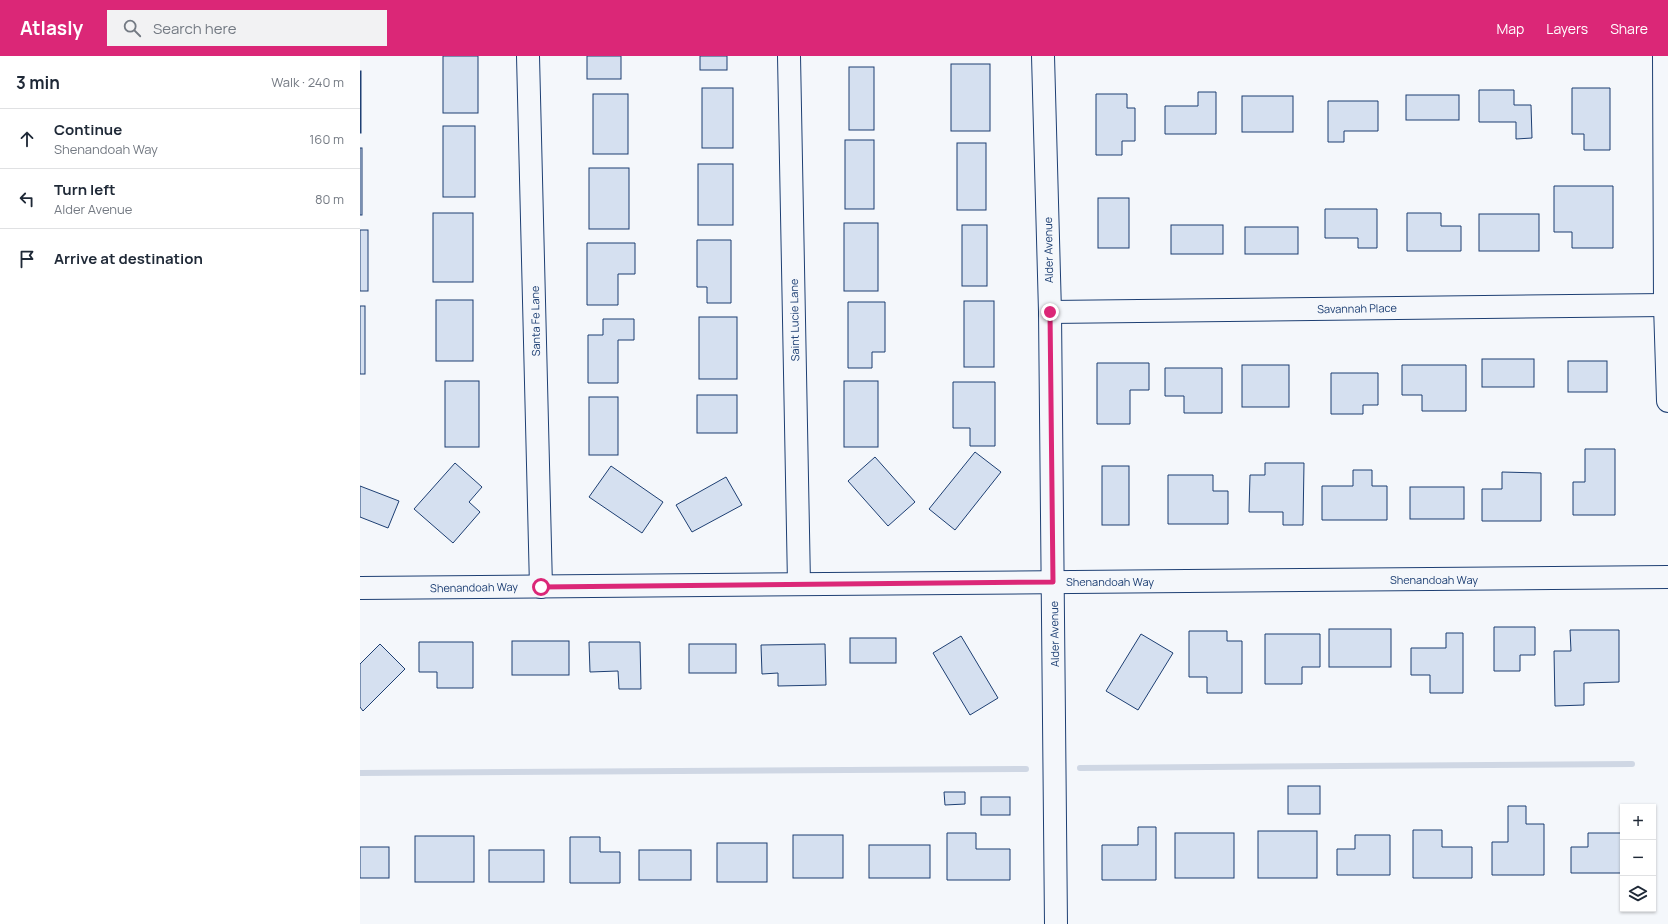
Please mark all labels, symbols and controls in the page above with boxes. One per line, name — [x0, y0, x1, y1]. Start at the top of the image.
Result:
search box — [107, 10, 387, 46]
text: Atlasly — [20, 15, 83, 41]
icon: search — [121, 17, 143, 39]
text: Search here — [153, 18, 236, 39]
text: Map — [1496, 19, 1524, 38]
text: Layers — [1546, 19, 1588, 38]
text: Share — [1610, 19, 1648, 38]
text: 3 min — [16, 71, 60, 94]
text: Walk · 240 m — [271, 73, 344, 91]
text: Continue — [54, 119, 122, 140]
icon: ahead — [16, 128, 38, 150]
text: 160 m — [309, 130, 344, 148]
text: Shenandoah Way — [54, 140, 158, 158]
text: Turn left — [54, 179, 116, 200]
icon: left — [16, 188, 38, 210]
text: 80 m — [315, 190, 344, 208]
text: Alder Avenue — [54, 200, 132, 218]
street label: Alder Avenue — [1040, 216, 1056, 283]
icon: arrive — [16, 248, 38, 270]
text: Arrive at destination — [54, 248, 203, 269]
street label: Saint Lucie Lane — [786, 278, 802, 361]
street label: Santa Fe Lane — [527, 285, 543, 357]
street label: Savannah Place — [1317, 300, 1398, 316]
route end — [1041, 303, 1059, 321]
street label: Shenandoah Way — [1390, 572, 1478, 587]
street label: Shenandoah Way — [1066, 574, 1154, 589]
route start — [532, 578, 550, 596]
street label: Shenandoah Way — [430, 579, 518, 595]
street label: Alder Avenue — [1046, 600, 1062, 667]
map controls — [1620, 804, 1656, 912]
button: + — [1620, 804, 1656, 840]
button: − — [1620, 840, 1656, 876]
button: layers — [1620, 876, 1656, 912]

